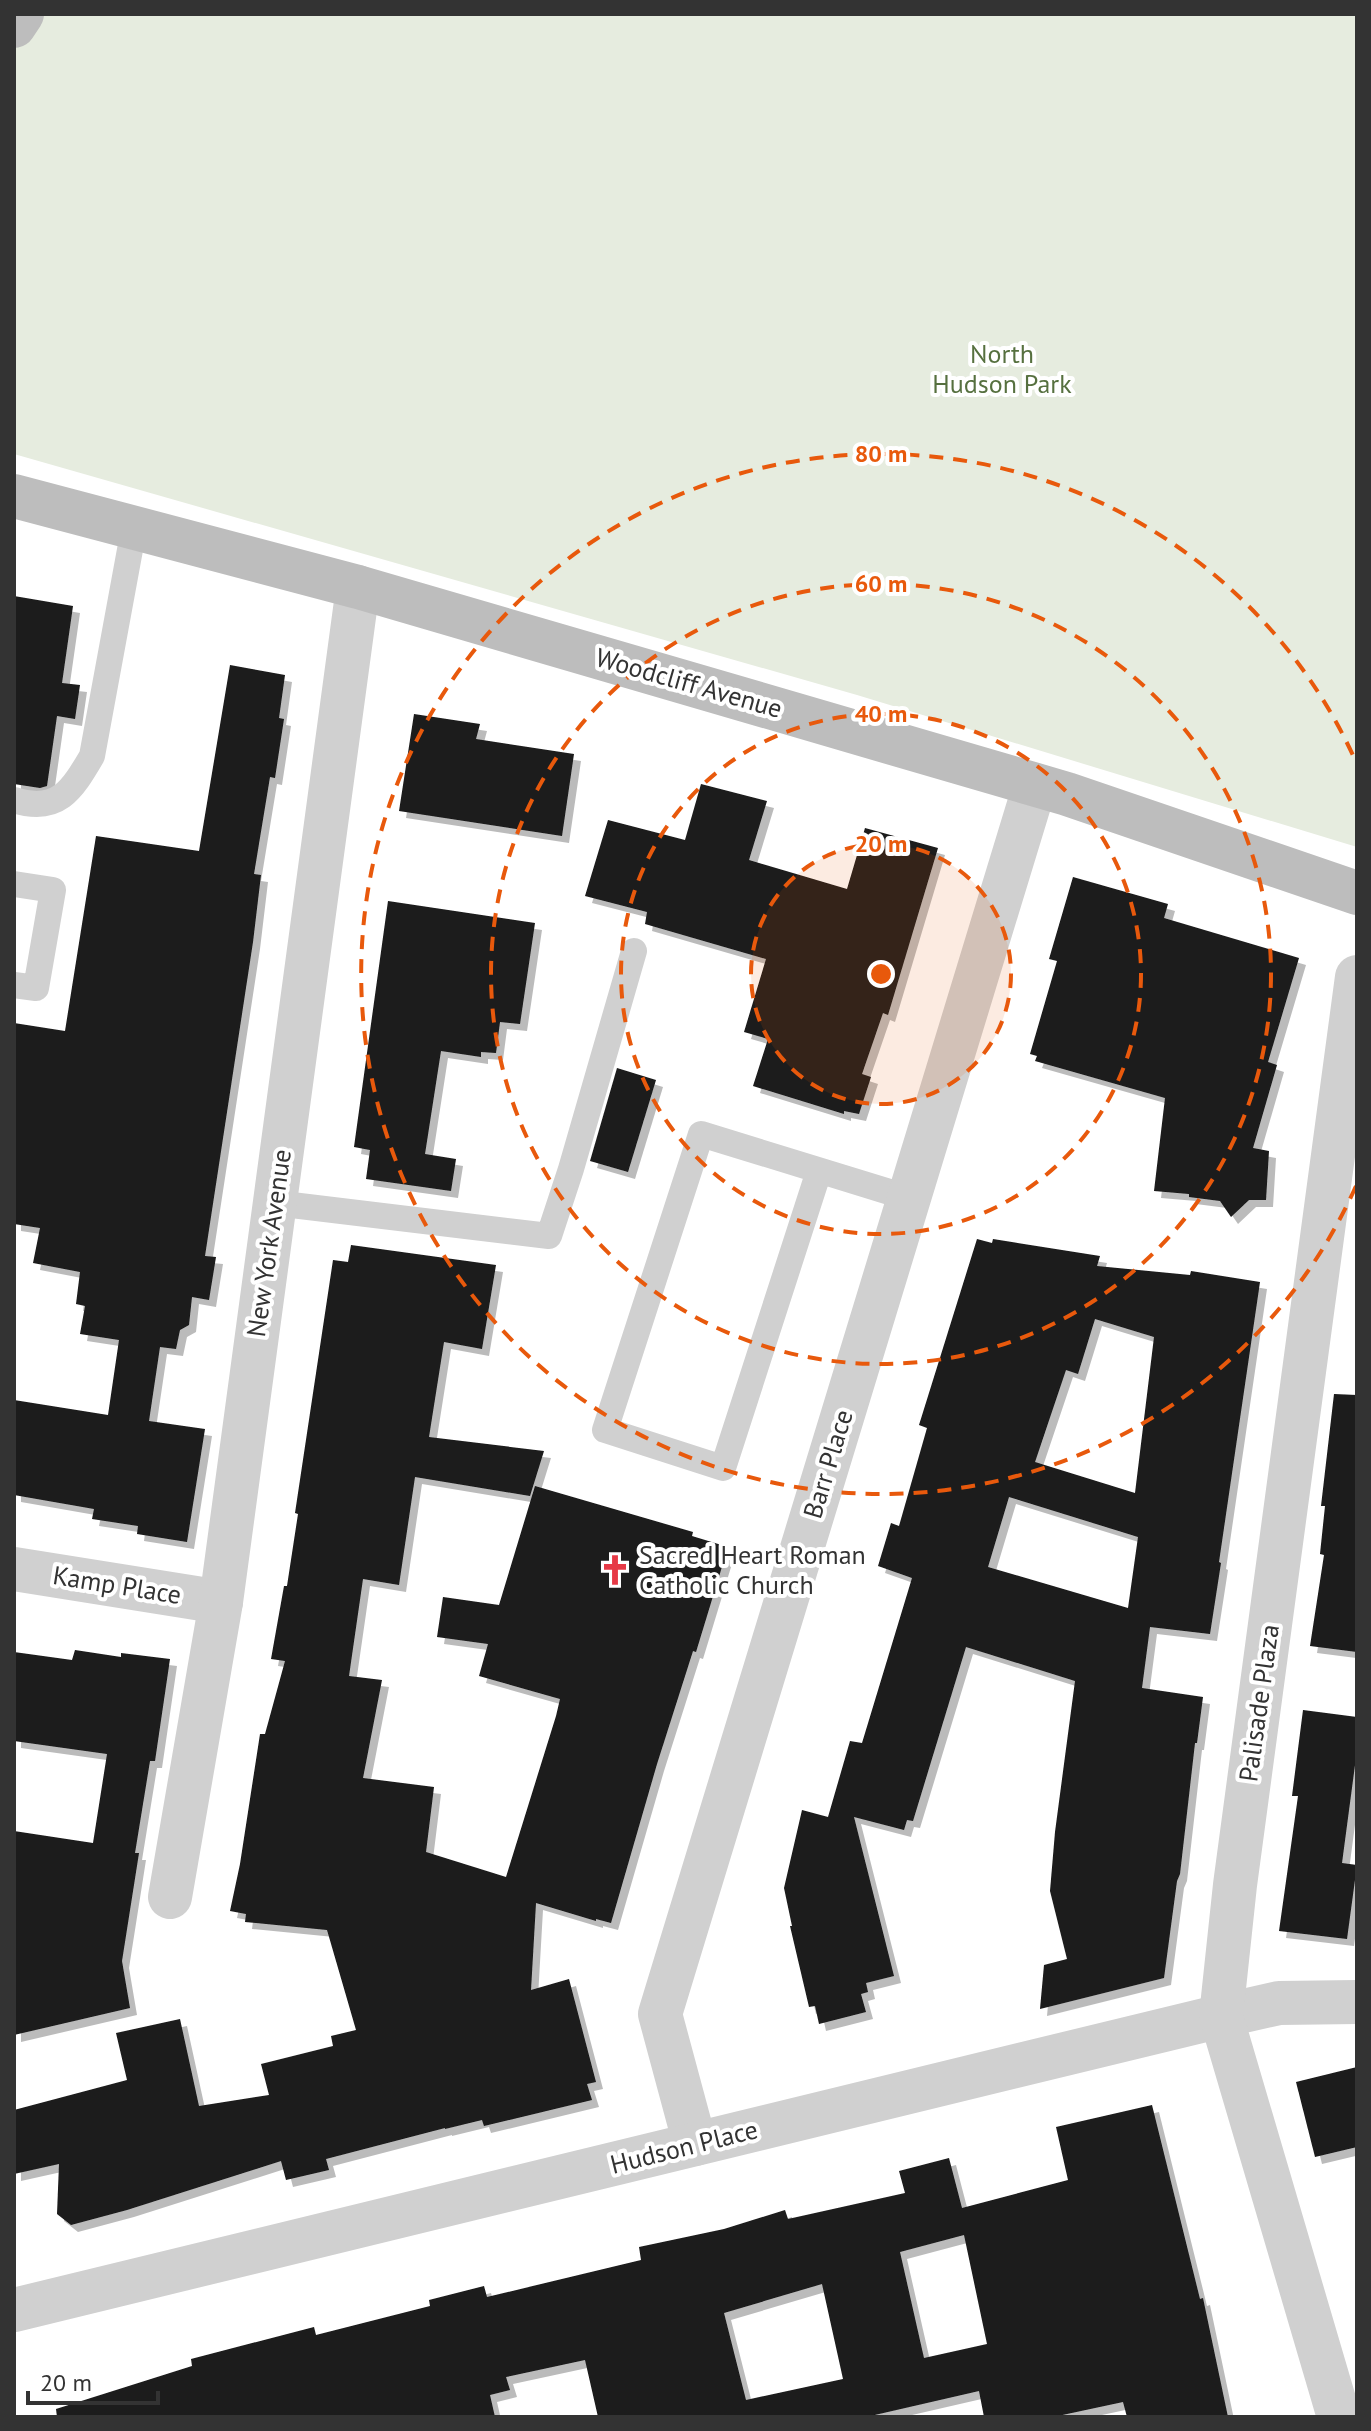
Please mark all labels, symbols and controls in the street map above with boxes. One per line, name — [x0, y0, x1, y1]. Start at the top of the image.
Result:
park label: North Hudson Park — [932, 337, 1072, 400]
text: 80 m — [855, 438, 907, 469]
text: 60 m — [855, 568, 907, 599]
street label: Woodcliff Avenue — [592, 640, 786, 725]
text: 40 m — [855, 698, 907, 729]
text: 20 m — [855, 828, 907, 859]
centre of rings — [867, 960, 895, 988]
street label: New York Avenue — [239, 1147, 298, 1339]
street label: Barr Place — [795, 1405, 860, 1522]
place label: Sacred Heart Roman Catholic Church — [639, 1538, 866, 1601]
church icon: Sacred Heart Roman Catholic Church — [598, 1553, 632, 1587]
street label: Kamp Place — [51, 1558, 184, 1611]
street label: Palisade Plaza — [1231, 1622, 1286, 1784]
street label: Hudson Place — [607, 2112, 761, 2181]
scale bar — [28, 2355, 158, 2405]
text: 20 m — [40, 2367, 92, 2398]

